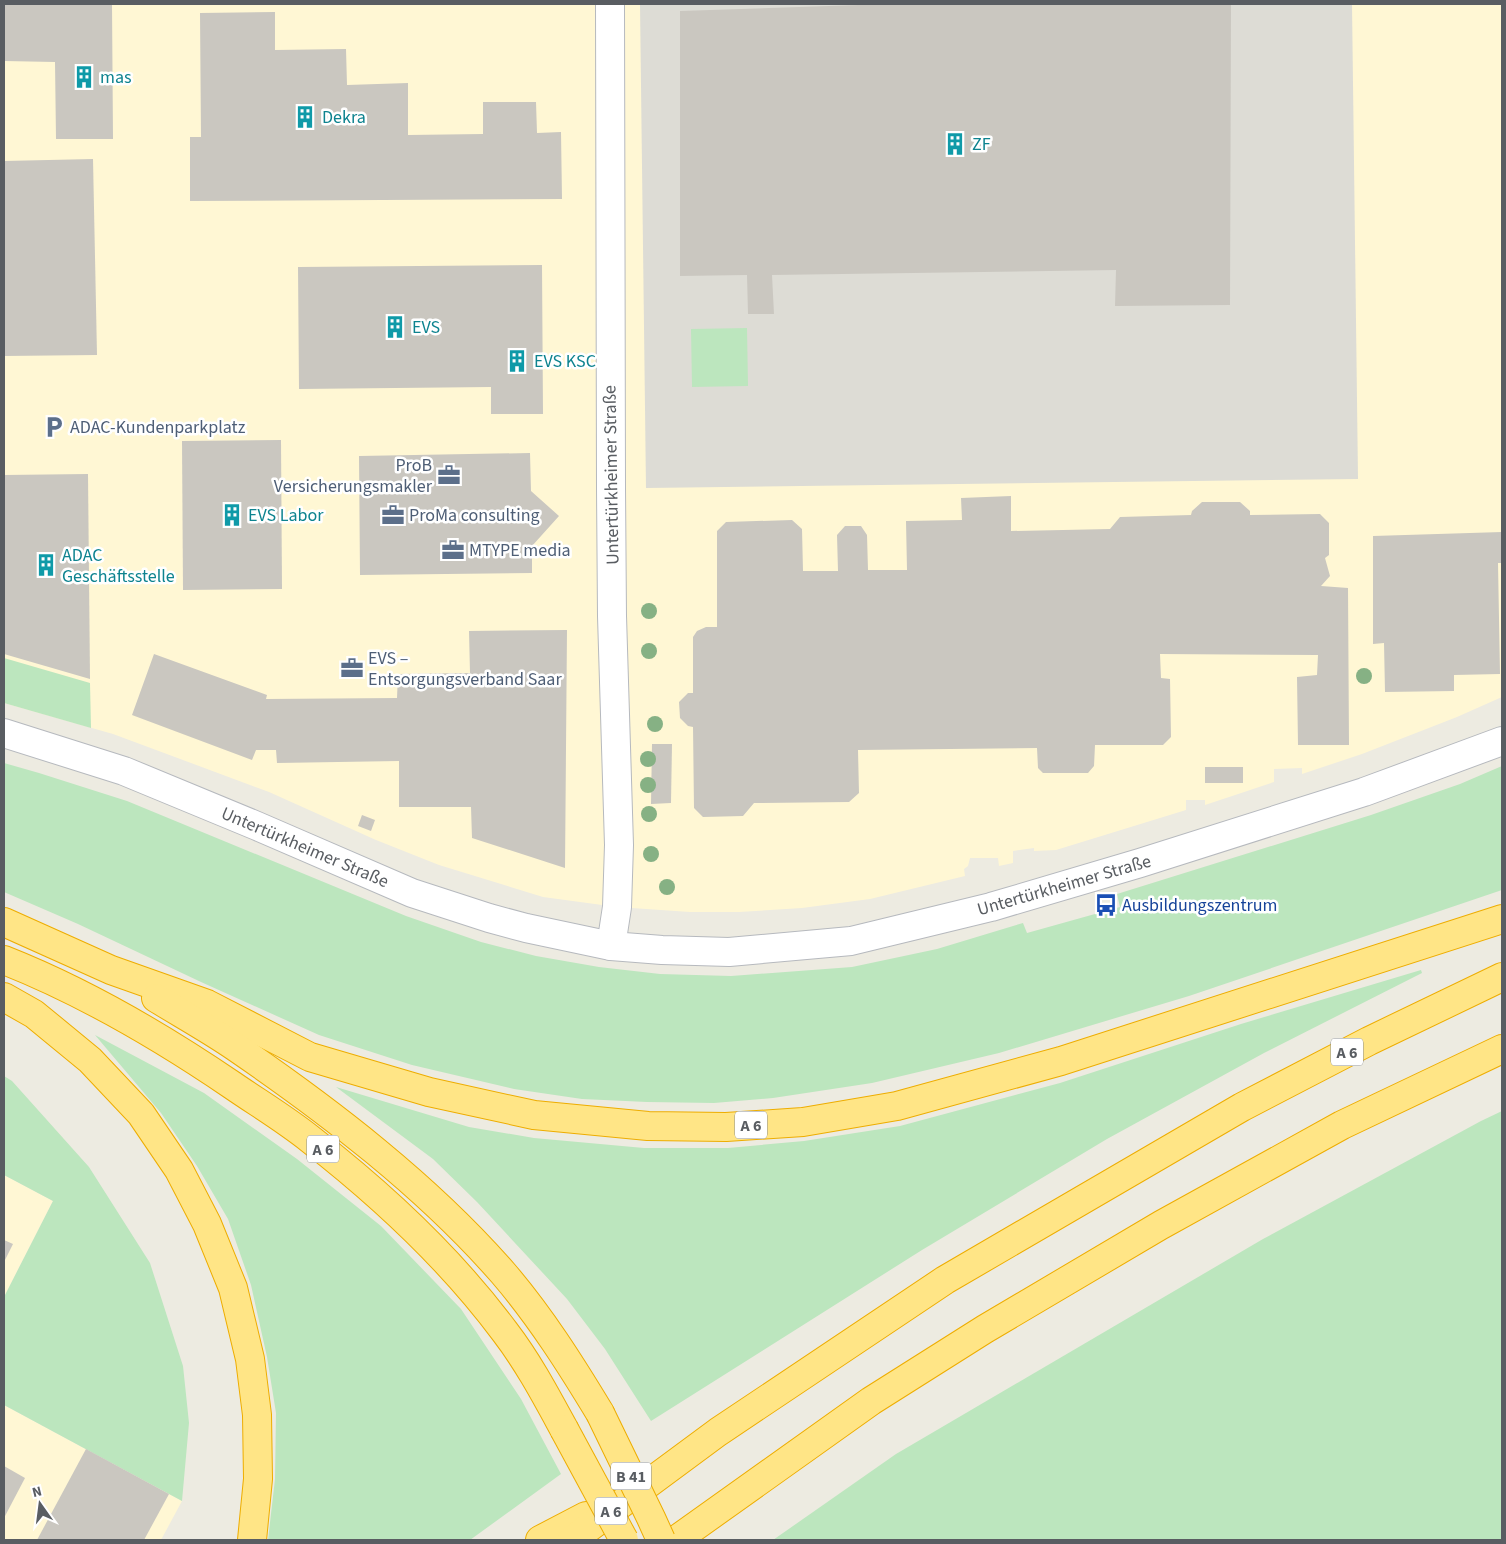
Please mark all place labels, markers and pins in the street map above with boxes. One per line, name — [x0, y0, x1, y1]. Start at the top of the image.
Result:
building icon: mas — [71, 64, 97, 90]
place label: mas — [100, 65, 132, 90]
building icon: Dekra — [292, 104, 318, 130]
place label: Dekra — [322, 105, 366, 130]
building icon: ZF — [942, 131, 968, 157]
place label: ZF — [972, 132, 991, 157]
building icon: EVS — [382, 314, 408, 340]
place label: EVS — [412, 315, 440, 340]
building icon: EVS KSC — [504, 348, 530, 374]
place label: EVS KSC — [534, 349, 596, 374]
parking icon: ADAC-Kundenparkplatz — [41, 414, 67, 440]
place label: ADAC-Kundenparkplatz — [70, 415, 246, 440]
place label: ProB Versicherungsmakler — [274, 453, 433, 499]
office icon: ProB Versicherungsmakler — [436, 462, 462, 488]
building icon: EVS Labor — [219, 502, 245, 528]
office icon: ProMa consulting — [380, 502, 406, 528]
place label: EVS Labor — [248, 503, 324, 528]
place label: ProMa consulting — [409, 503, 540, 528]
office icon: MTYPE media — [440, 537, 466, 563]
place label: MTYPE media — [469, 538, 571, 563]
place label: ADAC Geschäftsstelle — [62, 543, 175, 589]
building icon: ADAC Geschäftsstelle — [33, 552, 59, 578]
place label: EVS – Entsorgungsverband Saar — [368, 646, 562, 692]
office icon: EVS – Entsorgungsverband Saar — [339, 655, 365, 681]
bus stop icon: Ausbildungszentrum — [1093, 892, 1119, 918]
place label: Ausbildungszentrum — [1122, 893, 1278, 918]

